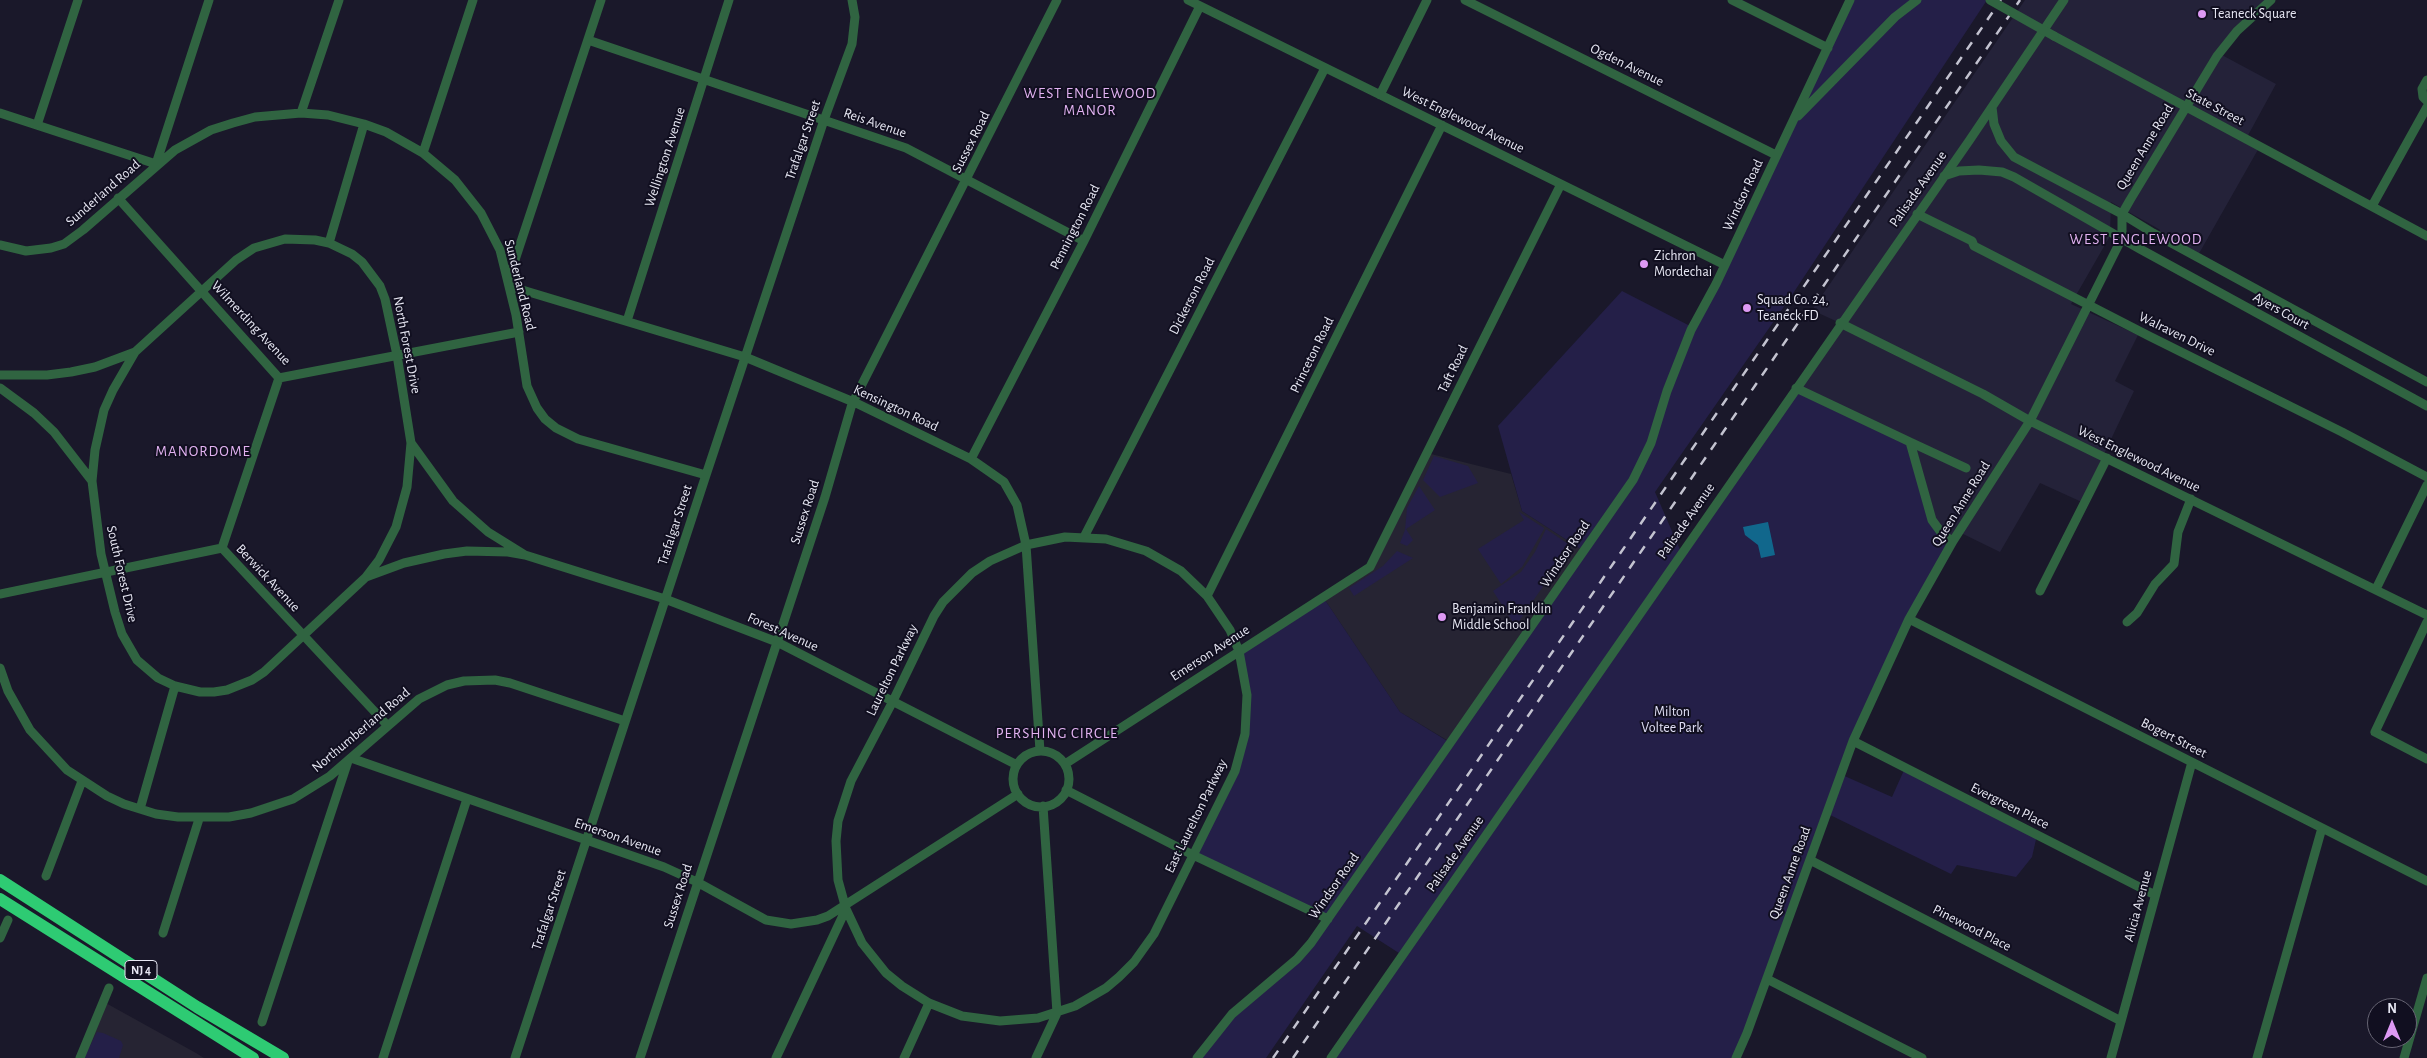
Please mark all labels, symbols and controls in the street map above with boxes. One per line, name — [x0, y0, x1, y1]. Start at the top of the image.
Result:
place label: Teaneck Square — [2212, 6, 2296, 22]
marker: Teaneck Square — [2196, 8, 2208, 20]
street label: Ogden Avenue — [1587, 40, 1667, 90]
street label: West Englewood Avenue — [1399, 83, 1527, 157]
district label: WEST ENGLEWOOD MANOR — [1022, 84, 1158, 119]
street label: State Street — [2183, 85, 2247, 129]
street label: Trafalgar Street — [781, 98, 825, 182]
street label: Queen Anne Road — [2113, 101, 2177, 193]
street label: Reis Avenue — [841, 104, 909, 142]
street label: Wellington Avenue — [641, 105, 689, 209]
street label: Sussex Road — [948, 108, 994, 176]
street label: Palisade Avenue — [1886, 148, 1950, 230]
street label: Sunderland Road — [62, 156, 144, 230]
street label: Windsor Road — [1719, 157, 1767, 233]
street label: Pennington Road — [1046, 182, 1104, 272]
district label: WEST ENGLEWOOD — [2068, 230, 2204, 248]
street label: Sunderland Road — [501, 238, 539, 332]
place label: Zichron Mordechai — [1654, 248, 1712, 280]
street label: Dickerson Road — [1165, 255, 1219, 337]
marker: Zichron Mordechai — [1638, 258, 1650, 270]
street label: Wilmerding Avenue — [208, 277, 294, 369]
street label: Ayers Court — [2250, 289, 2312, 333]
place label: Squad Co. 24, Teaneck FD — [1757, 292, 1829, 324]
street label: North Forest Drive — [389, 295, 425, 395]
marker: Squad Co. 24, Teaneck FD — [1741, 302, 1753, 314]
street label: Walraven Drive — [2136, 308, 2218, 360]
street label: Princeton Road — [1286, 314, 1338, 396]
street label: Taft Road — [1434, 342, 1472, 396]
street label: Kensington Road — [851, 381, 941, 435]
street label: West Englewood Avenue — [2075, 422, 2203, 496]
district label: MANORDOME — [154, 442, 252, 460]
street label: Queen Anne Road — [1928, 458, 1994, 550]
street label: Sussex Road — [787, 478, 823, 546]
street label: Palisade Avenue — [1654, 480, 1718, 562]
street label: Trafalgar Street — [654, 483, 696, 567]
street label: Windsor Road — [1537, 517, 1593, 591]
street label: South Forest Drive — [103, 524, 141, 624]
street label: Berwick Avenue — [232, 541, 304, 615]
place label: Benjamin Franklin Middle School — [1452, 601, 1551, 634]
street label: Forest Avenue — [745, 609, 821, 655]
marker: Benjamin Franklin Middle School — [1436, 611, 1448, 623]
street label: Laurelton Parkway — [863, 621, 921, 719]
street label: Emerson Avenue — [1167, 621, 1253, 685]
street label: Northumberland Road — [308, 684, 414, 776]
park label: Milton Voltee Park — [1641, 704, 1703, 736]
street label: Bogert Street — [2138, 714, 2210, 762]
district label: PERSHING CIRCLE — [994, 724, 1120, 742]
street label: East Laurelton Parkway — [1161, 756, 1231, 876]
street label: Evergreen Place — [1968, 779, 2052, 833]
street label: Palisade Avenue — [1423, 813, 1487, 895]
street label: Emerson Avenue — [572, 814, 664, 860]
street label: Queen Anne Road — [1765, 824, 1815, 922]
street label: Windsor Road — [1305, 850, 1363, 922]
street label: Sussex Road — [660, 862, 696, 930]
street label: Trafalgar Street — [528, 868, 570, 952]
street label: Alicia Avenue — [2120, 868, 2156, 944]
street label: Pinewood Place — [1930, 901, 2014, 955]
road number: NJ 4 — [125, 960, 157, 980]
north arrow — [2367, 998, 2417, 1048]
text: N — [2387, 1002, 2397, 1016]

